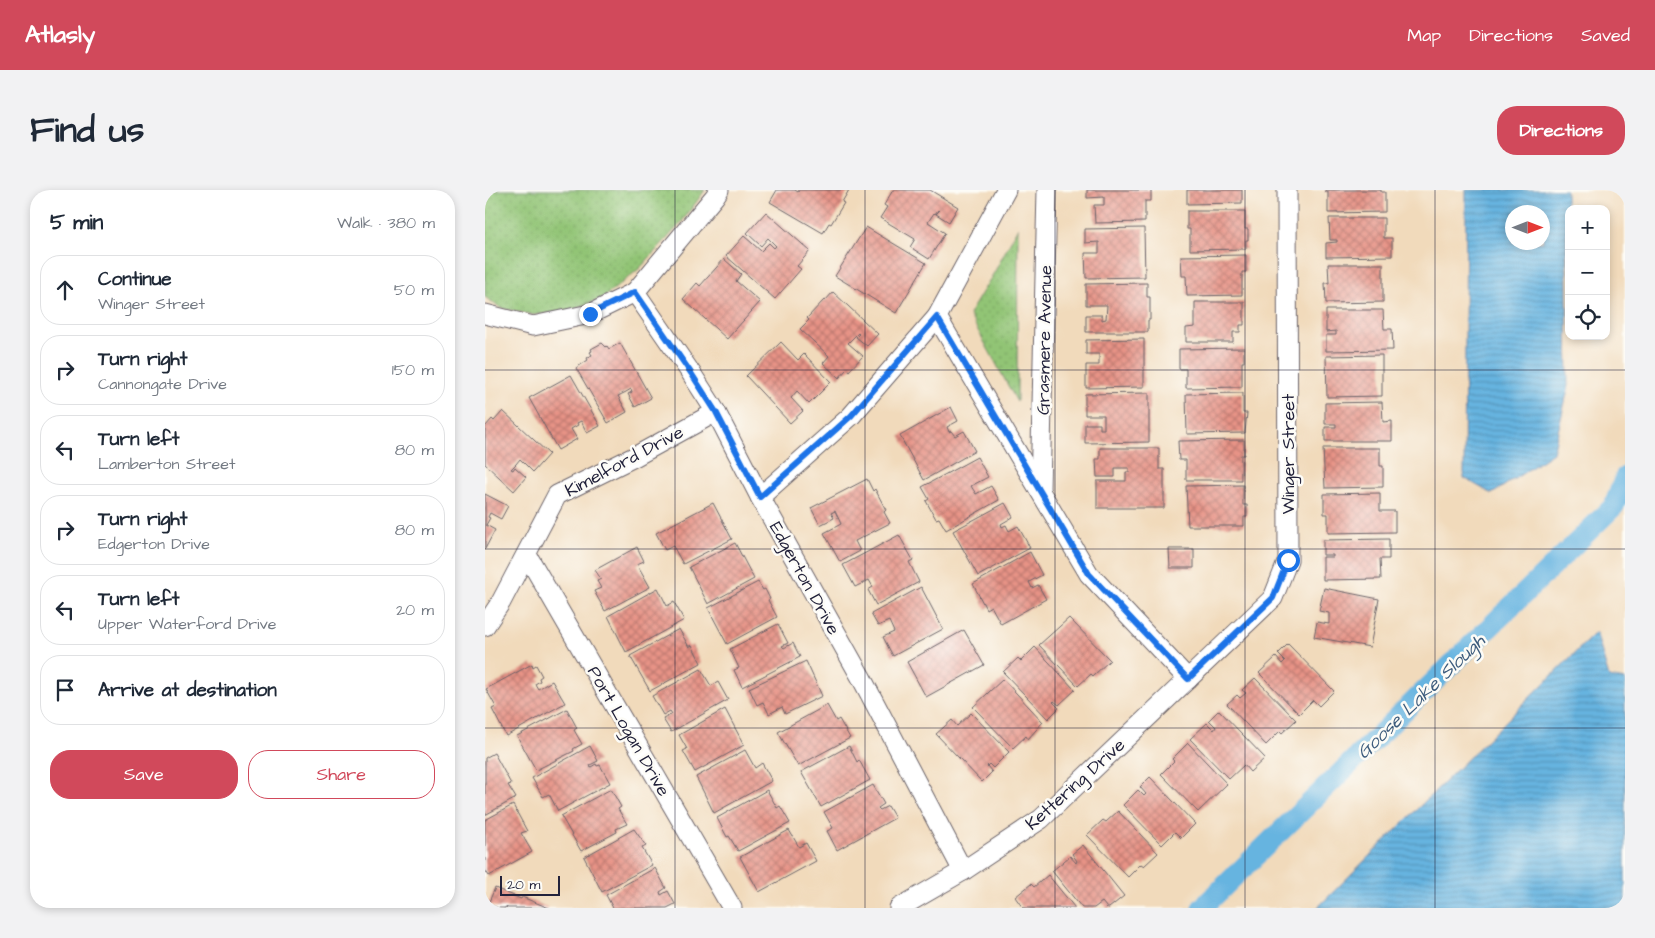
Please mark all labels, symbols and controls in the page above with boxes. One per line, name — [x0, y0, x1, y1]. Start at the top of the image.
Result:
text: Atlasly — [25, 18, 95, 52]
text: Map — [1407, 23, 1441, 48]
text: Directions — [1469, 23, 1553, 48]
text: Saved — [1581, 23, 1630, 48]
text: Find us — [30, 106, 144, 155]
button: Directions — [1497, 106, 1625, 155]
north arrow — [1505, 205, 1550, 250]
map controls — [1565, 205, 1610, 340]
button: + — [1565, 205, 1610, 250]
text: 5 min — [50, 208, 103, 237]
text: Walk · 380 m — [337, 212, 435, 234]
button: − — [1565, 250, 1610, 295]
street label: Grasmere Avenue — [1031, 265, 1058, 415]
text: Continue — [98, 266, 172, 293]
icon: ahead — [51, 276, 79, 304]
text: 50 m — [394, 279, 434, 301]
text: Winger Street — [98, 293, 205, 315]
button: locate — [1565, 295, 1610, 340]
route end — [579, 303, 602, 326]
text: Turn right — [98, 346, 187, 373]
icon: right — [51, 356, 79, 384]
text: 150 m — [392, 359, 434, 381]
text: Cannongate Drive — [98, 373, 227, 395]
street label: Winger Street — [1276, 393, 1302, 514]
street label: Kimelford Drive — [561, 420, 688, 503]
text: Turn left — [98, 426, 179, 453]
icon: left — [51, 436, 79, 464]
text: 80 m — [395, 439, 434, 461]
text: Lamberton Street — [98, 453, 235, 475]
text: Turn right — [98, 506, 187, 533]
icon: right — [51, 516, 79, 544]
street label: Edgerton Drive — [762, 517, 846, 640]
text: 80 m — [395, 519, 434, 541]
text: Edgerton Drive — [98, 533, 210, 555]
route start — [1277, 549, 1300, 572]
text: Turn left — [98, 586, 179, 613]
icon: left — [51, 596, 79, 624]
text: 20 m — [396, 599, 434, 621]
text: Upper Waterford Drive — [98, 613, 276, 635]
water label: Goose Lake Slough — [1351, 628, 1492, 766]
street label: Port Logan Drive — [580, 661, 676, 802]
icon: arrive — [51, 676, 79, 704]
text: Arrive at destination — [98, 677, 277, 704]
street label: Kettering Drive — [1020, 733, 1132, 837]
button: Save — [50, 750, 238, 799]
button: Share — [248, 750, 435, 799]
scale bar — [500, 873, 560, 896]
text: 20 m — [507, 875, 540, 895]

